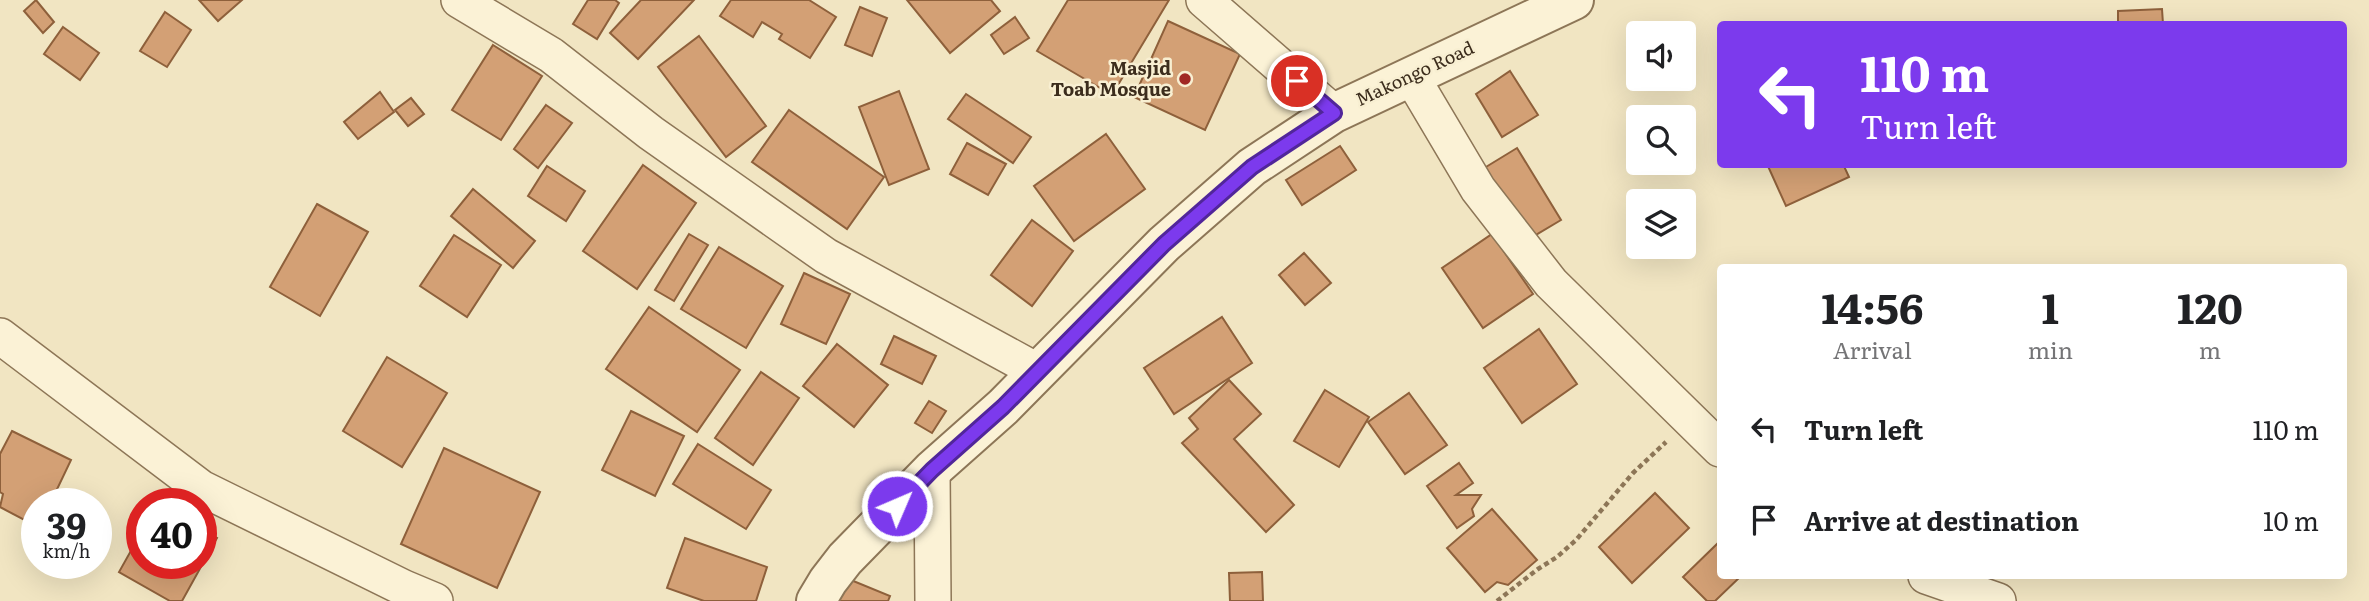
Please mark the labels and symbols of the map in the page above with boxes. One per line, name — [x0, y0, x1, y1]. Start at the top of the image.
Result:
street label: Makongo Road — [1351, 33, 1478, 112]
pin — [1267, 51, 1327, 111]
place label: Masjid Toab Mosque — [1051, 54, 1171, 102]
marker: Masjid Toab Mosque — [1177, 71, 1193, 87]
position arrow — [860, 469, 934, 543]
speed limit sign: 40 — [126, 488, 217, 579]

